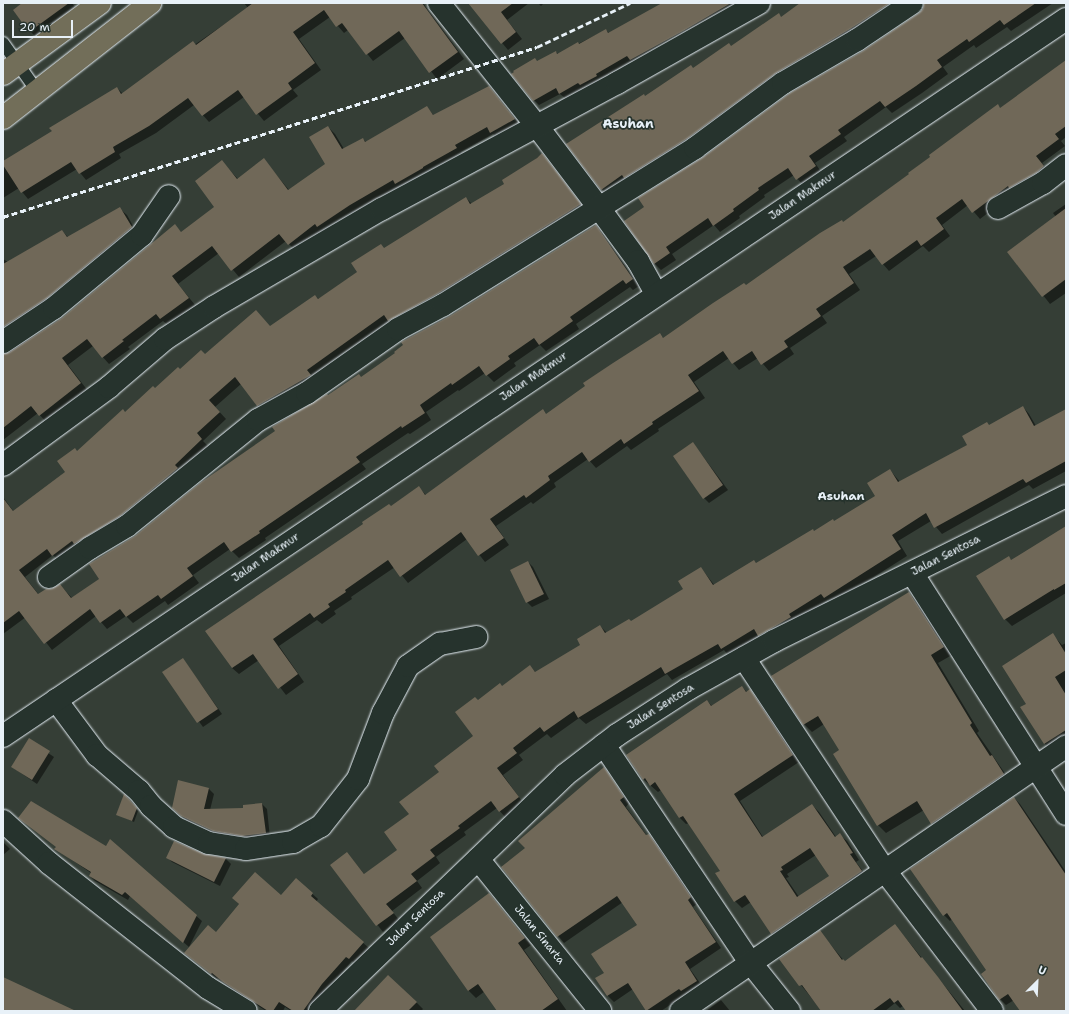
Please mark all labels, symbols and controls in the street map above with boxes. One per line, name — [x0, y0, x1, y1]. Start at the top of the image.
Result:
scale bar — [14, 12, 75, 38]
text: 20 m — [19, 19, 50, 35]
district label: Asuhan — [602, 116, 654, 132]
street label: Jalan Makmur — [767, 169, 839, 223]
street label: Jalan Makmur — [498, 350, 570, 404]
district label: Asuhan — [817, 490, 865, 504]
street label: Jalan Makmur — [230, 531, 302, 585]
street label: Jalan Sentosa — [909, 533, 983, 579]
street label: Jalan Sentosa — [625, 681, 697, 733]
street label: Jalan Sentosa — [384, 887, 448, 949]
street label: Jalan Sinarta — [511, 903, 567, 967]
north arrow — [1017, 962, 1057, 1002]
text: U — [1036, 962, 1049, 979]

